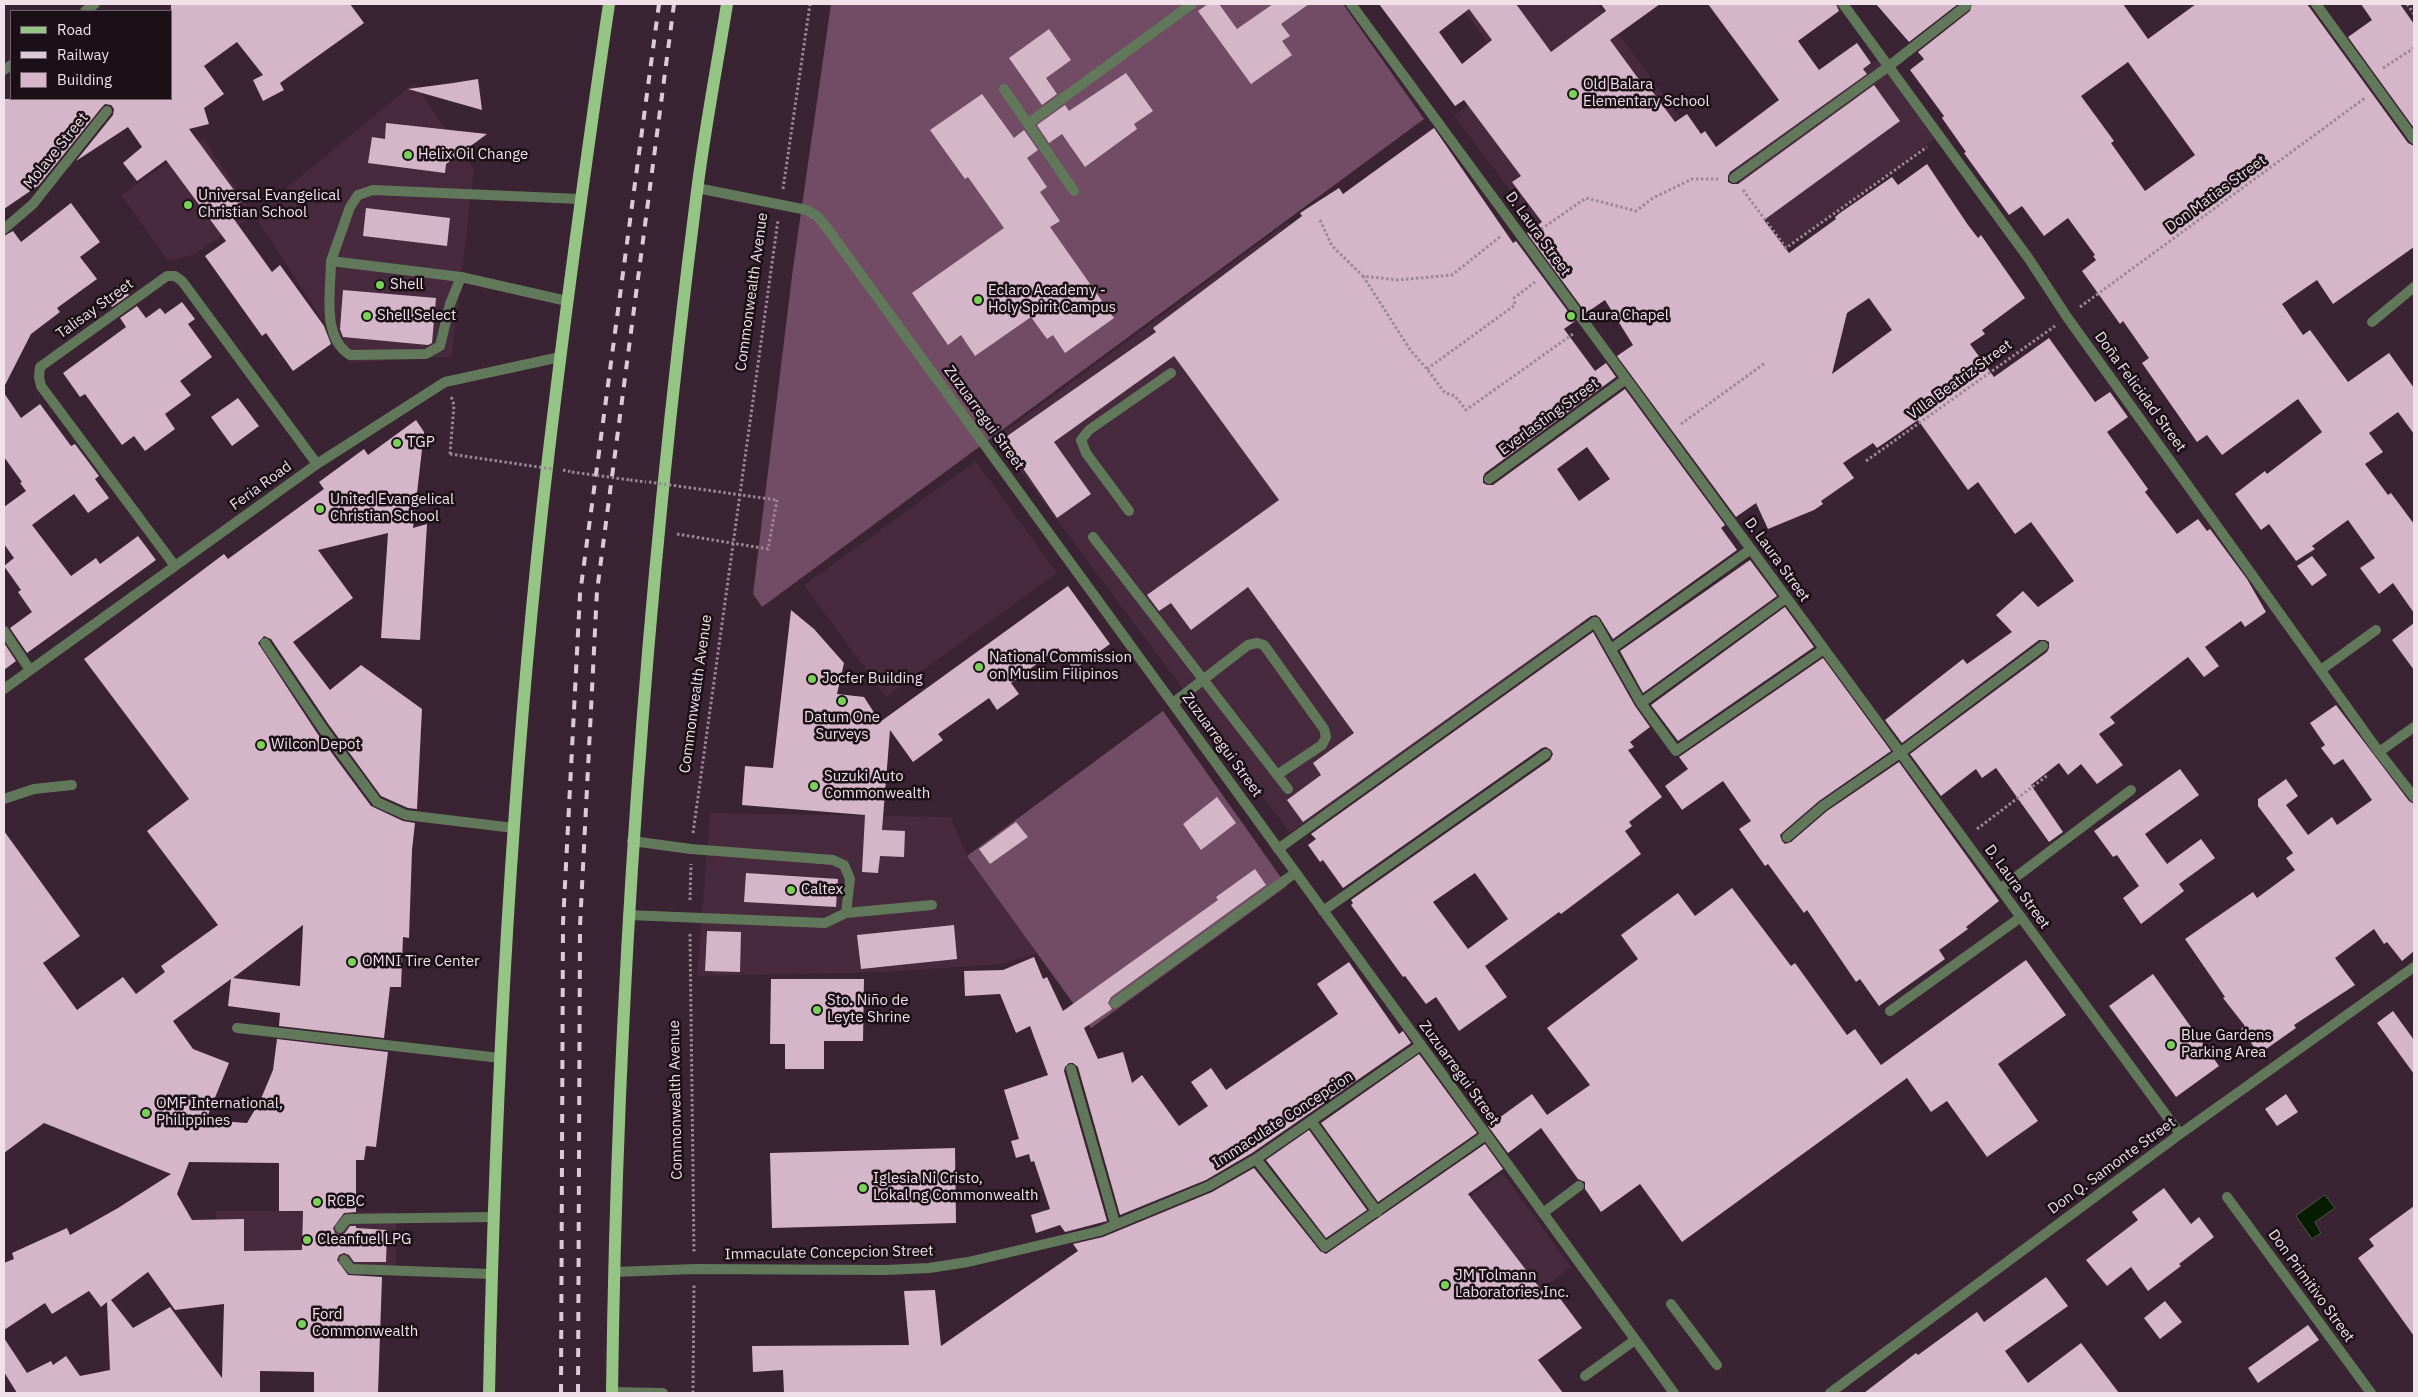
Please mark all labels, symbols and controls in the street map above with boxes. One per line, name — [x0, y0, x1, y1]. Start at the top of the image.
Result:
legend — [10, 10, 172, 100]
text: Road — [57, 20, 92, 39]
text: Railway — [57, 45, 109, 64]
text: Building — [57, 70, 112, 89]
place label: Old Balara Elementary School — [1583, 76, 1710, 111]
marker: Old Balara Elementary School — [1567, 88, 1579, 100]
street label: Molave Street — [20, 109, 92, 193]
place label: Helix Oil Change — [418, 146, 528, 164]
marker: Helix Oil Change — [402, 149, 414, 161]
street label: Don Matias Street — [2162, 152, 2270, 236]
place label: Universal Evangelical Christian School — [198, 187, 340, 222]
street label: D. Laura Street — [1502, 188, 1574, 280]
marker: Universal Evangelical Christian School — [182, 199, 194, 211]
street label: Commonwealth Avenue — [732, 212, 772, 372]
street label: Talisay Street — [53, 275, 137, 343]
place label: Shell — [390, 276, 424, 294]
marker: Shell — [374, 279, 386, 291]
place label: Eclaro Academy - Holy Spirit Campus — [988, 282, 1116, 317]
marker: Eclaro Academy - Holy Spirit Campus — [972, 294, 984, 306]
place label: Shell Select — [377, 307, 456, 325]
place label: Laura Chapel — [1581, 307, 1669, 325]
marker: Shell Select — [361, 310, 373, 322]
marker: Laura Chapel — [1565, 310, 1577, 322]
street label: Doña Felicidad Street — [2090, 328, 2190, 456]
street label: Villa Beatriz Street — [1904, 336, 2016, 424]
street label: Zuzuarregui Street — [940, 362, 1028, 474]
street label: Everlasting Street — [1496, 375, 1602, 459]
place label: TGP — [407, 434, 435, 452]
marker: TGP — [391, 437, 403, 449]
street label: Feria Road — [227, 458, 295, 514]
place label: United Evangelical Christian School — [330, 491, 454, 526]
marker: United Evangelical Christian School — [314, 503, 326, 515]
street label: D. Laura Street — [1741, 514, 1813, 606]
street label: Commonwealth Avenue — [676, 614, 716, 774]
place label: National Commission on Muslim Filipinos — [989, 649, 1132, 684]
marker: National Commission on Muslim Filipinos — [973, 661, 985, 673]
place label: Jocfer Building — [822, 670, 923, 688]
marker: Jocfer Building — [806, 673, 818, 685]
street label: Zuzuarregui Street — [1178, 689, 1266, 801]
marker: Datum One Surveys — [836, 695, 848, 707]
place label: Datum One Surveys — [804, 709, 880, 744]
place label: Wilcon Depot — [271, 736, 361, 754]
marker: Wilcon Depot — [255, 739, 267, 751]
place label: Suzuki Auto Commonwealth — [824, 768, 930, 803]
marker: Suzuki Auto Commonwealth — [808, 780, 820, 792]
street label: D. Laura Street — [1981, 841, 2053, 933]
place label: Caltex — [801, 881, 843, 899]
marker: Caltex — [785, 884, 797, 896]
place label: OMNI Tire Center — [362, 953, 479, 971]
marker: OMNI Tire Center — [346, 956, 358, 968]
place label: Sto. Niño de Leyte Shrine — [827, 992, 910, 1027]
marker: Sto. Niño de Leyte Shrine — [811, 1004, 823, 1016]
street label: Zuzuarregui Street — [1415, 1017, 1503, 1129]
street label: Commonwealth Avenue — [666, 1020, 686, 1180]
place label: Blue Gardens Parking Area — [2181, 1027, 2272, 1062]
marker: Blue Gardens Parking Area — [2165, 1039, 2177, 1051]
street label: Immaculate Concepcion — [1209, 1068, 1357, 1172]
place label: OMF International, Philippines — [156, 1095, 283, 1130]
marker: OMF International, Philippines — [140, 1107, 152, 1119]
street label: Don Q. Samonte Street — [2045, 1114, 2179, 1218]
place label: Iglesia Ni Cristo, Lokal ng Commonwealth — [873, 1170, 1038, 1205]
marker: Iglesia Ni Cristo, Lokal ng Commonwealth — [857, 1182, 869, 1194]
place label: RCBC — [327, 1193, 365, 1211]
marker: RCBC — [311, 1196, 323, 1208]
street label: Don Primitivo Street — [2264, 1226, 2358, 1346]
place label: Cleanfuel LPG — [317, 1231, 411, 1249]
marker: Cleanfuel LPG — [301, 1234, 313, 1246]
street label: Immaculate Concepcion Street — [724, 1242, 934, 1264]
place label: JM Tolmann Laboratories Inc. — [1455, 1267, 1569, 1302]
marker: JM Tolmann Laboratories Inc. — [1439, 1279, 1451, 1291]
place label: Ford Commonwealth — [312, 1306, 418, 1341]
marker: Ford Commonwealth — [296, 1318, 308, 1330]

